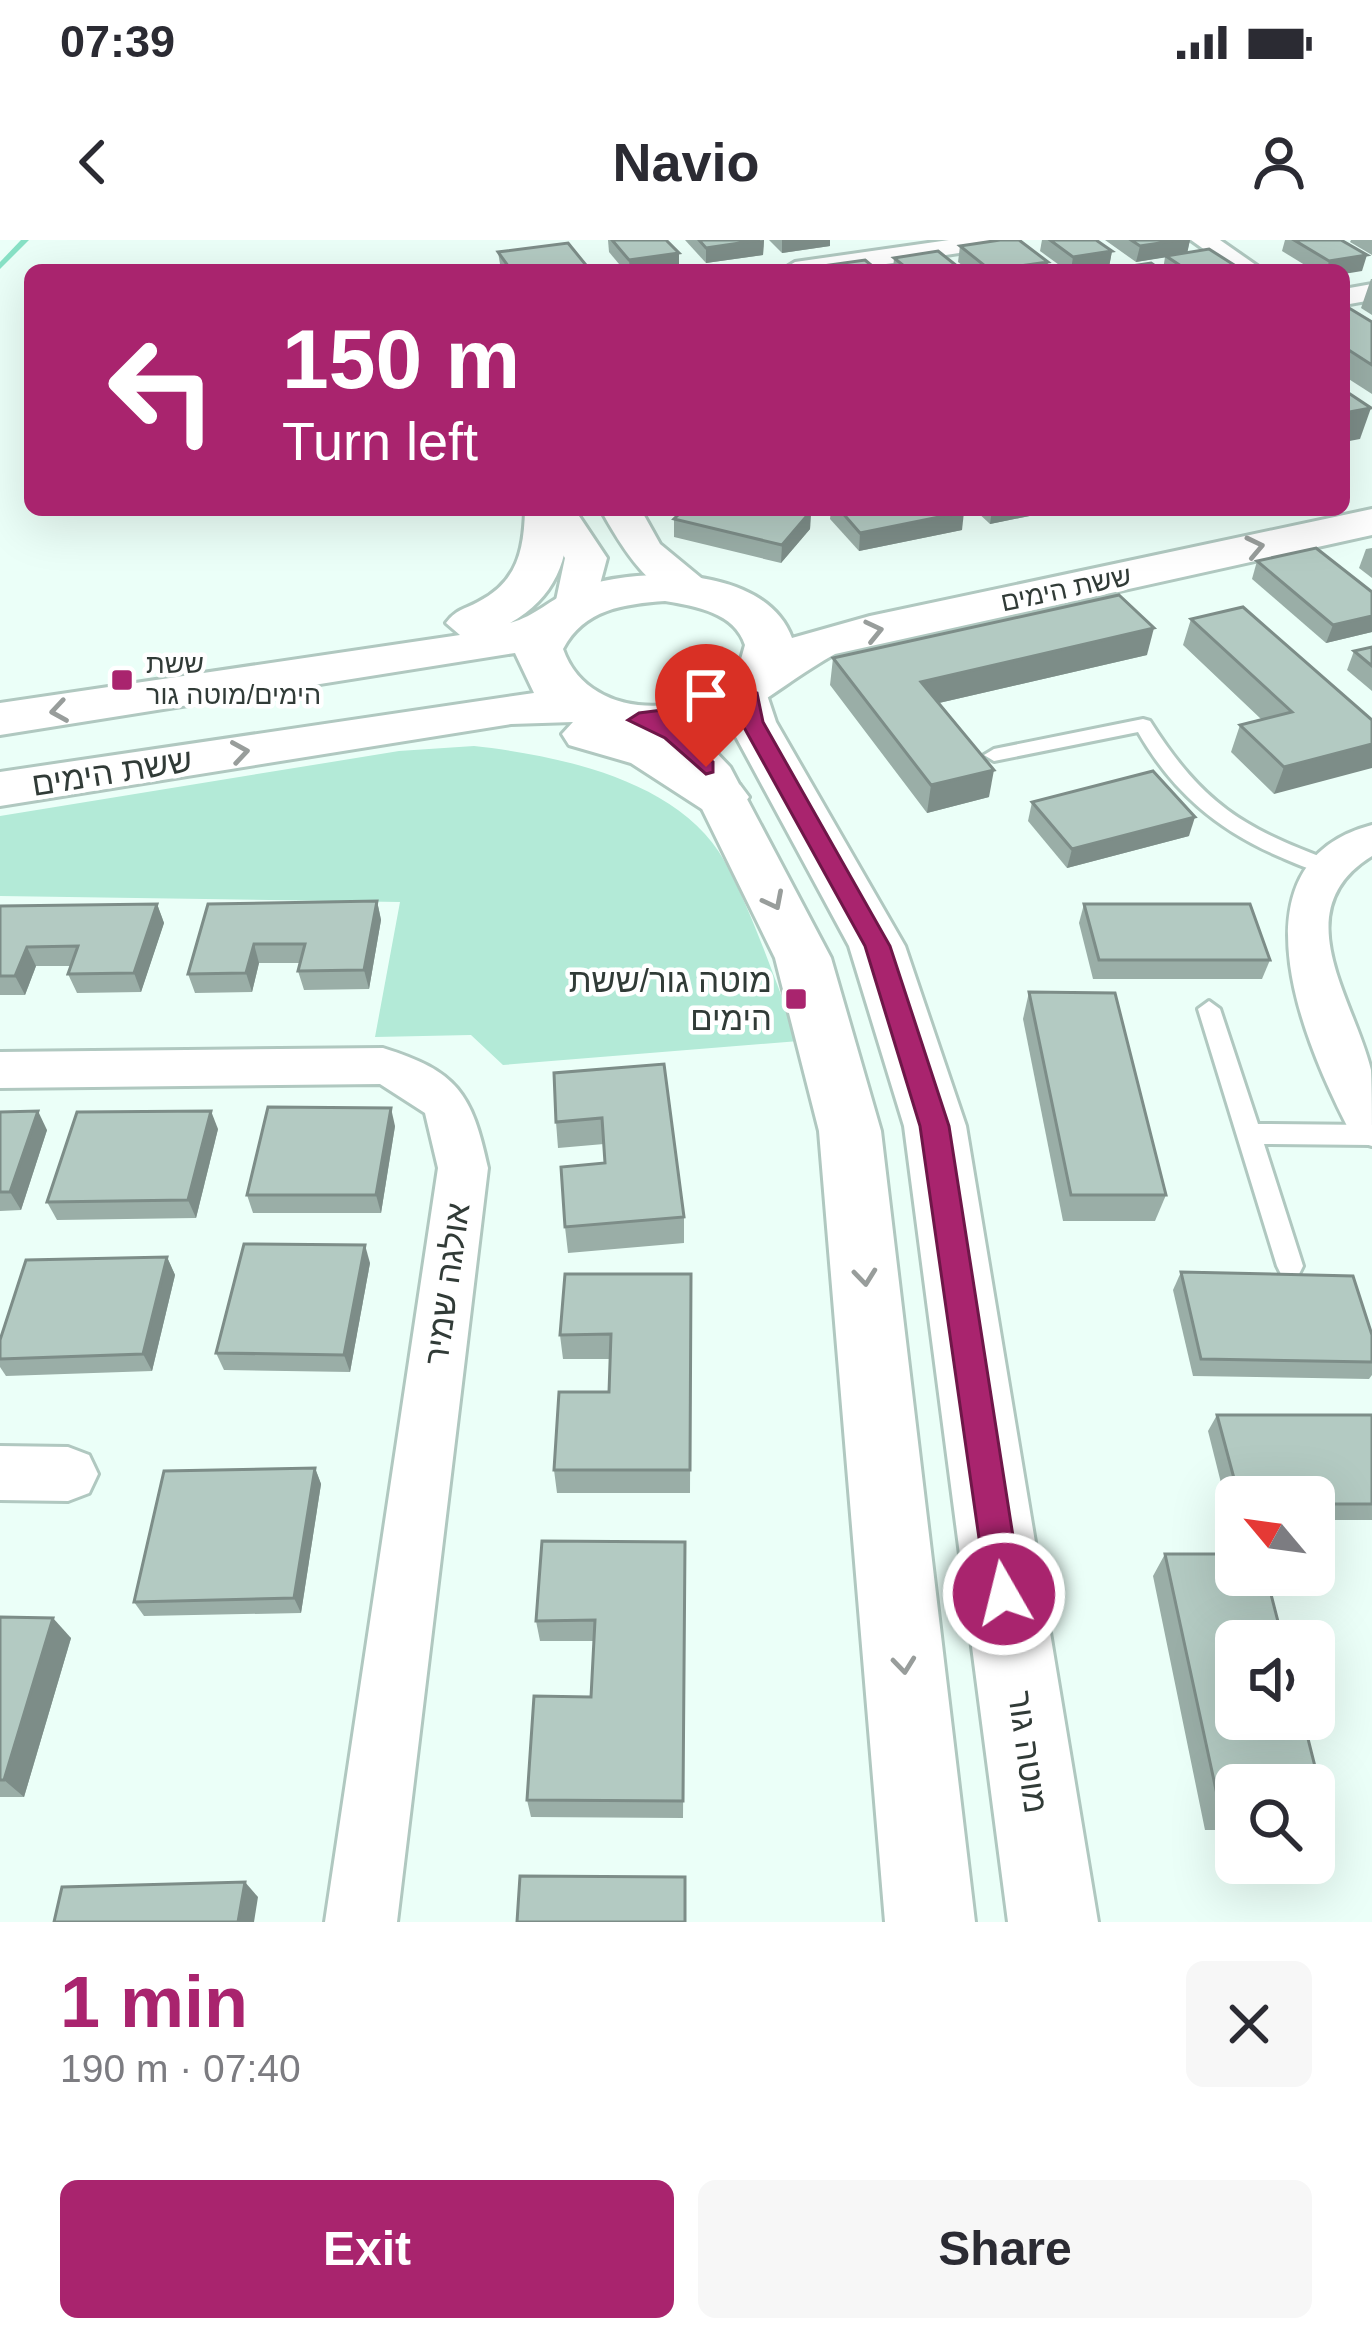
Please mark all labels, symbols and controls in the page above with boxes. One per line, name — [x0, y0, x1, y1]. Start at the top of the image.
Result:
text: 07:39 — [60, 16, 175, 67]
icon: back — [60, 129, 126, 195]
icon: person — [1246, 129, 1312, 195]
text: Navio — [612, 132, 760, 192]
icon: left — [84, 312, 240, 468]
text: 150 m — [282, 312, 520, 406]
text: Turn left — [282, 411, 478, 471]
one-way arrow — [1245, 536, 1265, 561]
street label: ששת הימים — [998, 561, 1134, 617]
one-way arrow — [864, 619, 884, 644]
pin — [655, 644, 757, 767]
place label: ששת הימים/מוטה גור — [146, 649, 321, 710]
icon: arrive — [673, 662, 739, 728]
marker: ששת הימים/מוטה גור — [109, 667, 135, 693]
one-way arrow — [50, 697, 70, 722]
one-way arrow — [230, 740, 250, 765]
street label: ששת הימים — [29, 741, 195, 803]
one-way arrow — [760, 889, 783, 911]
place label: מוטה גור/ששת הימים — [569, 962, 772, 1037]
marker: מוטה גור/ששת הימים — [783, 986, 809, 1012]
street label: אולגה שמיר — [417, 1200, 477, 1367]
one-way arrow — [851, 1268, 877, 1287]
north arrow — [1215, 1476, 1335, 1596]
map controls — [1215, 1476, 1335, 1884]
position arrow — [941, 1531, 1067, 1657]
button: sound — [1215, 1620, 1335, 1740]
one-way arrow — [891, 1656, 916, 1675]
street label: מוטה גור — [1001, 1689, 1055, 1815]
button: search — [1215, 1764, 1335, 1884]
button: close — [1186, 1961, 1312, 2087]
text: 1 min — [60, 1962, 248, 2042]
text: 190 m · 07:40 — [60, 2047, 301, 2090]
button: Exit — [60, 2180, 674, 2318]
button: Share — [698, 2180, 1312, 2318]

